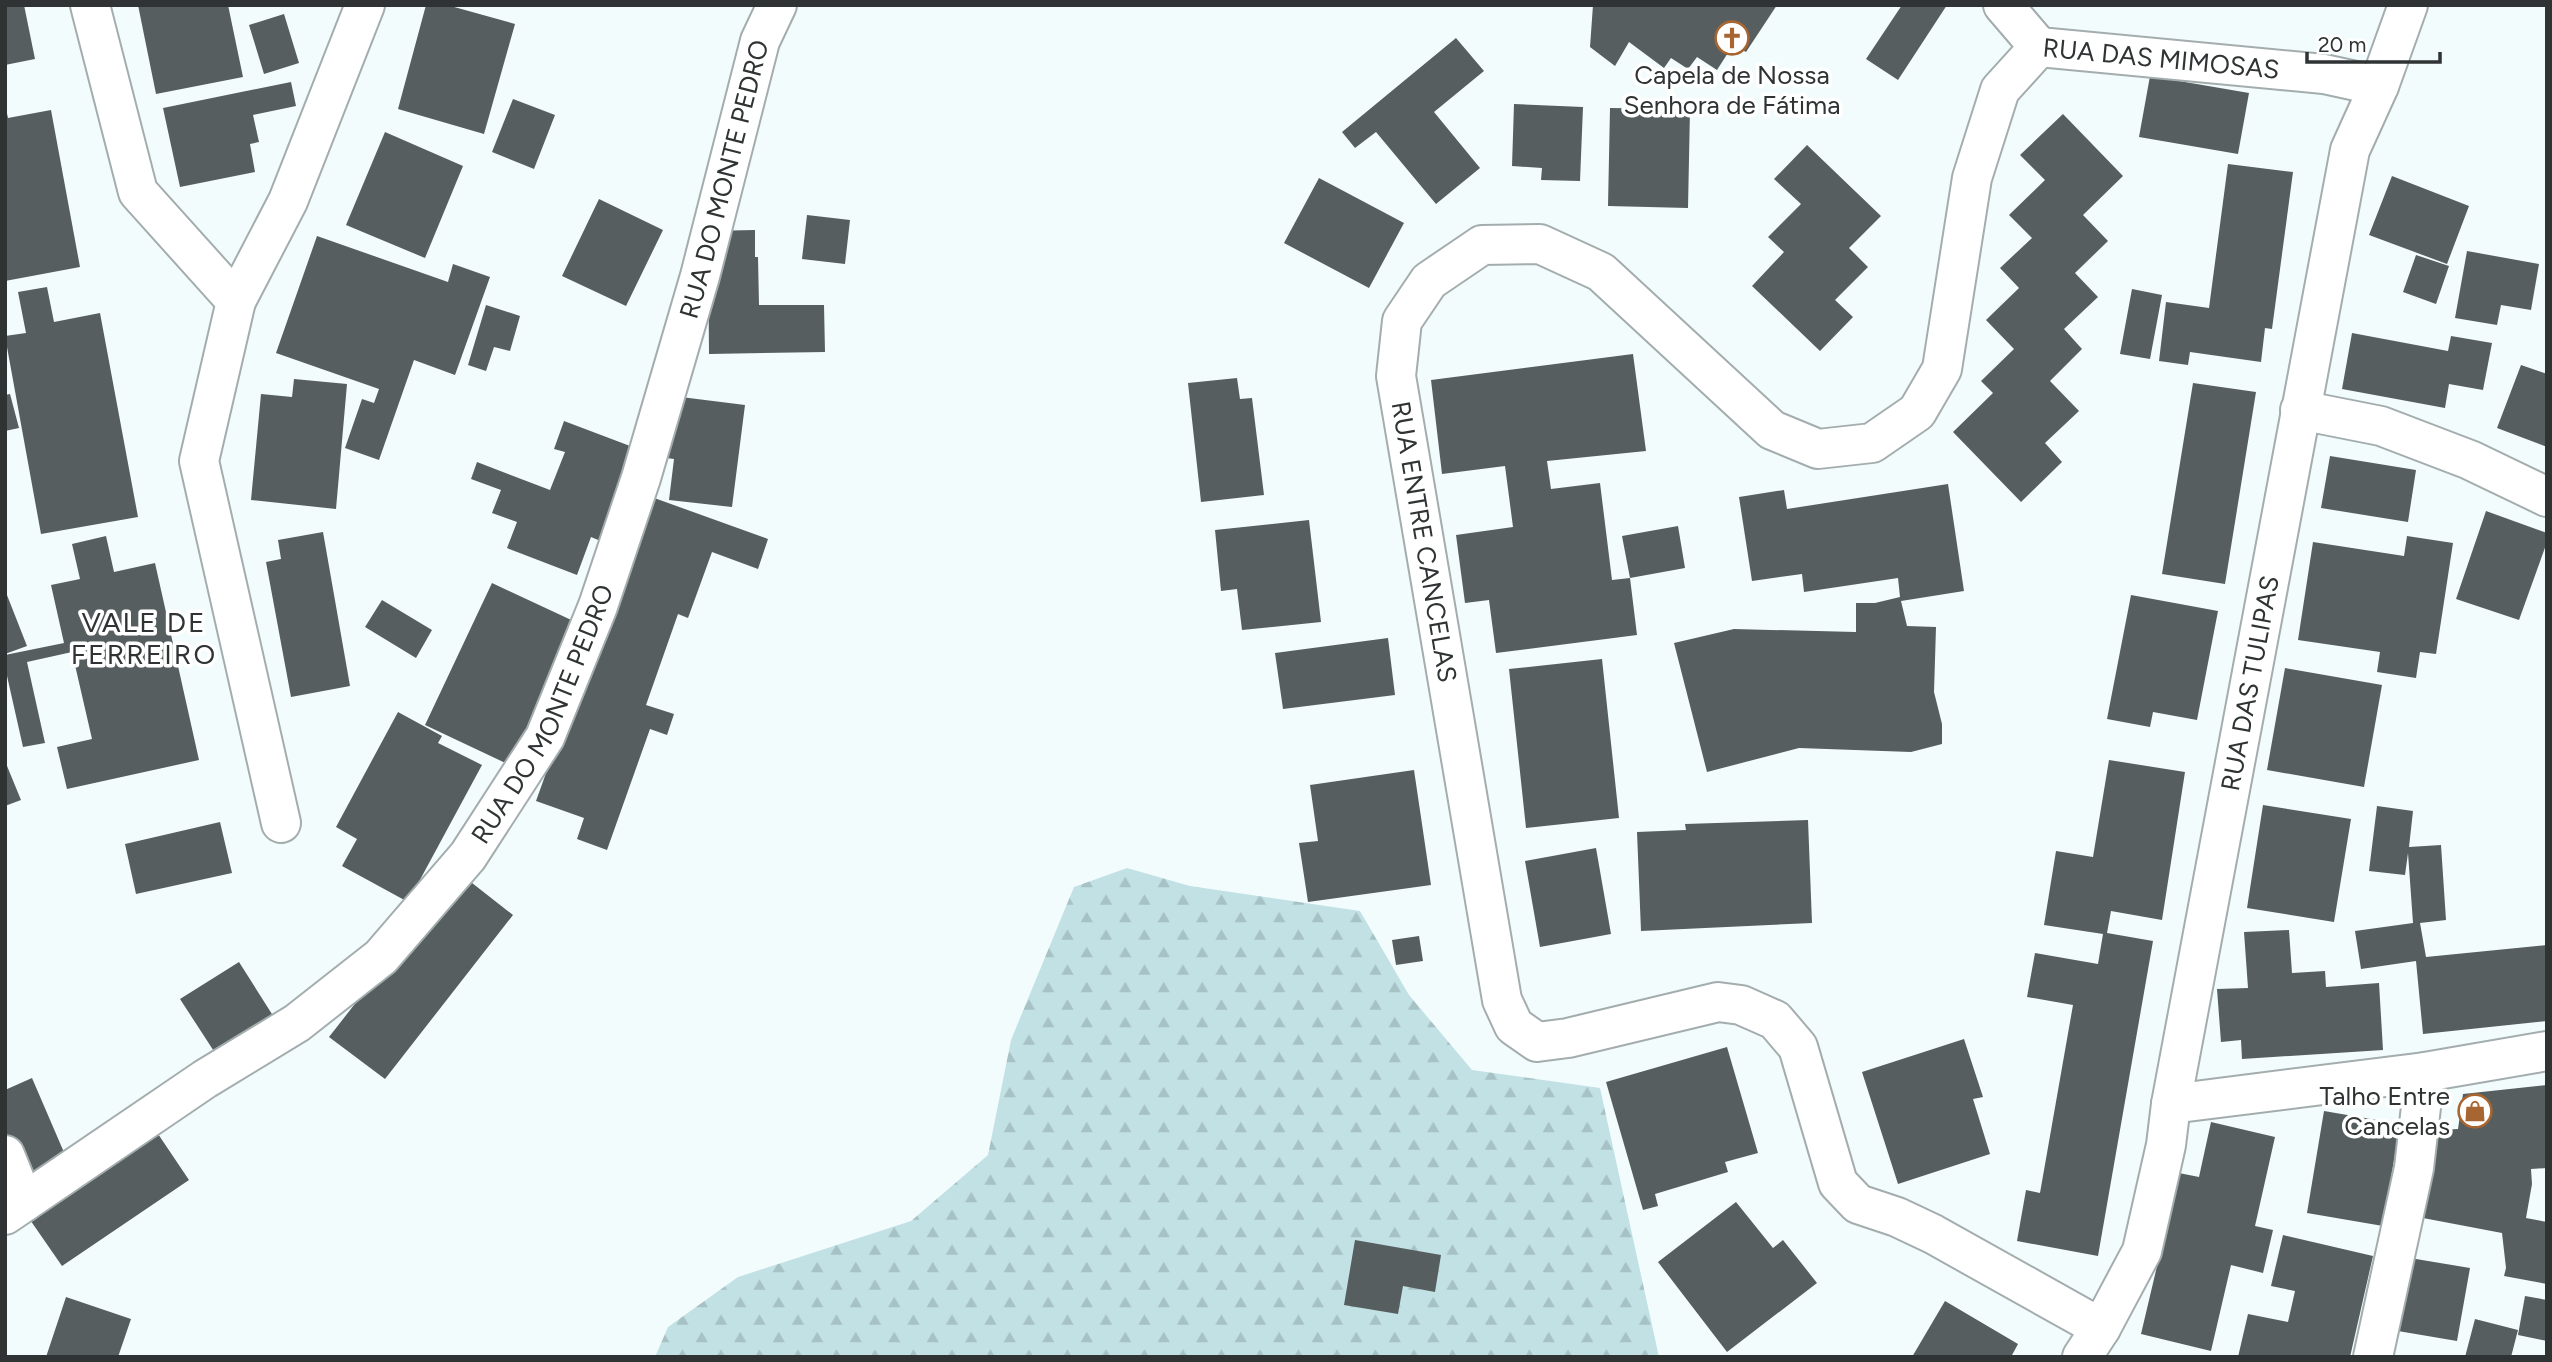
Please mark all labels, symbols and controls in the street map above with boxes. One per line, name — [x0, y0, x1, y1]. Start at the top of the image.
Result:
church icon: Capela de Nossa Senhora de Fátima — [1713, 19, 1751, 57]
scale bar — [2307, 21, 2440, 65]
street label: RUA DAS MIMOSAS — [2041, 31, 2281, 86]
text: 20 m — [2318, 32, 2366, 57]
street label: RUA DO MONTE PEDRO — [672, 37, 776, 322]
place label: Capela de Nossa Senhora de Fátima — [1623, 59, 1841, 121]
street label: RUA ENTRE CANCELAS — [1385, 399, 1464, 685]
street label: RUA DAS TULIPAS — [2214, 573, 2286, 794]
street label: RUA DO MONTE PEDRO — [464, 580, 620, 850]
district label: VALE DE FERREIRO — [71, 605, 217, 671]
place label: Talho Entre Cancelas — [2320, 1080, 2450, 1142]
shop icon: Talho Entre Cancelas — [2456, 1092, 2494, 1130]

